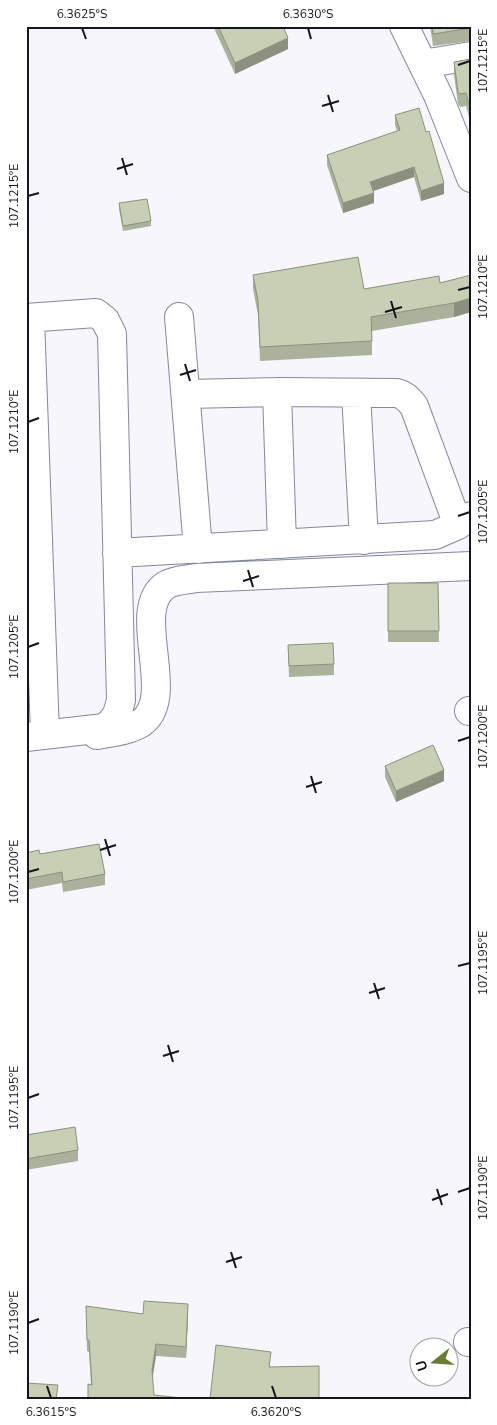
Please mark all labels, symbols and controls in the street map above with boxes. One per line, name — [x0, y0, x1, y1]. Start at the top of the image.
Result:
text: 6.3625°S — [57, 6, 107, 22]
text: 6.3630°S — [283, 6, 333, 22]
text: 107.1215°E — [475, 29, 491, 93]
text: 107.1215°E — [6, 164, 22, 228]
text: 107.1210°E — [475, 255, 491, 319]
text: 107.1210°E — [6, 390, 22, 454]
text: 107.1205°E — [475, 480, 491, 544]
text: 107.1205°E — [6, 615, 22, 679]
text: 107.1200°E — [475, 705, 491, 769]
text: 107.1200°E — [6, 840, 22, 904]
text: 107.1195°E — [475, 931, 491, 995]
text: 107.1195°E — [6, 1066, 22, 1130]
text: 107.1190°E — [475, 1156, 491, 1220]
text: 107.1190°E — [6, 1291, 22, 1355]
north arrow — [410, 1338, 460, 1388]
text: U — [411, 1358, 433, 1373]
text: 6.3615°S — [26, 1404, 76, 1420]
text: 6.3620°S — [251, 1404, 301, 1420]

